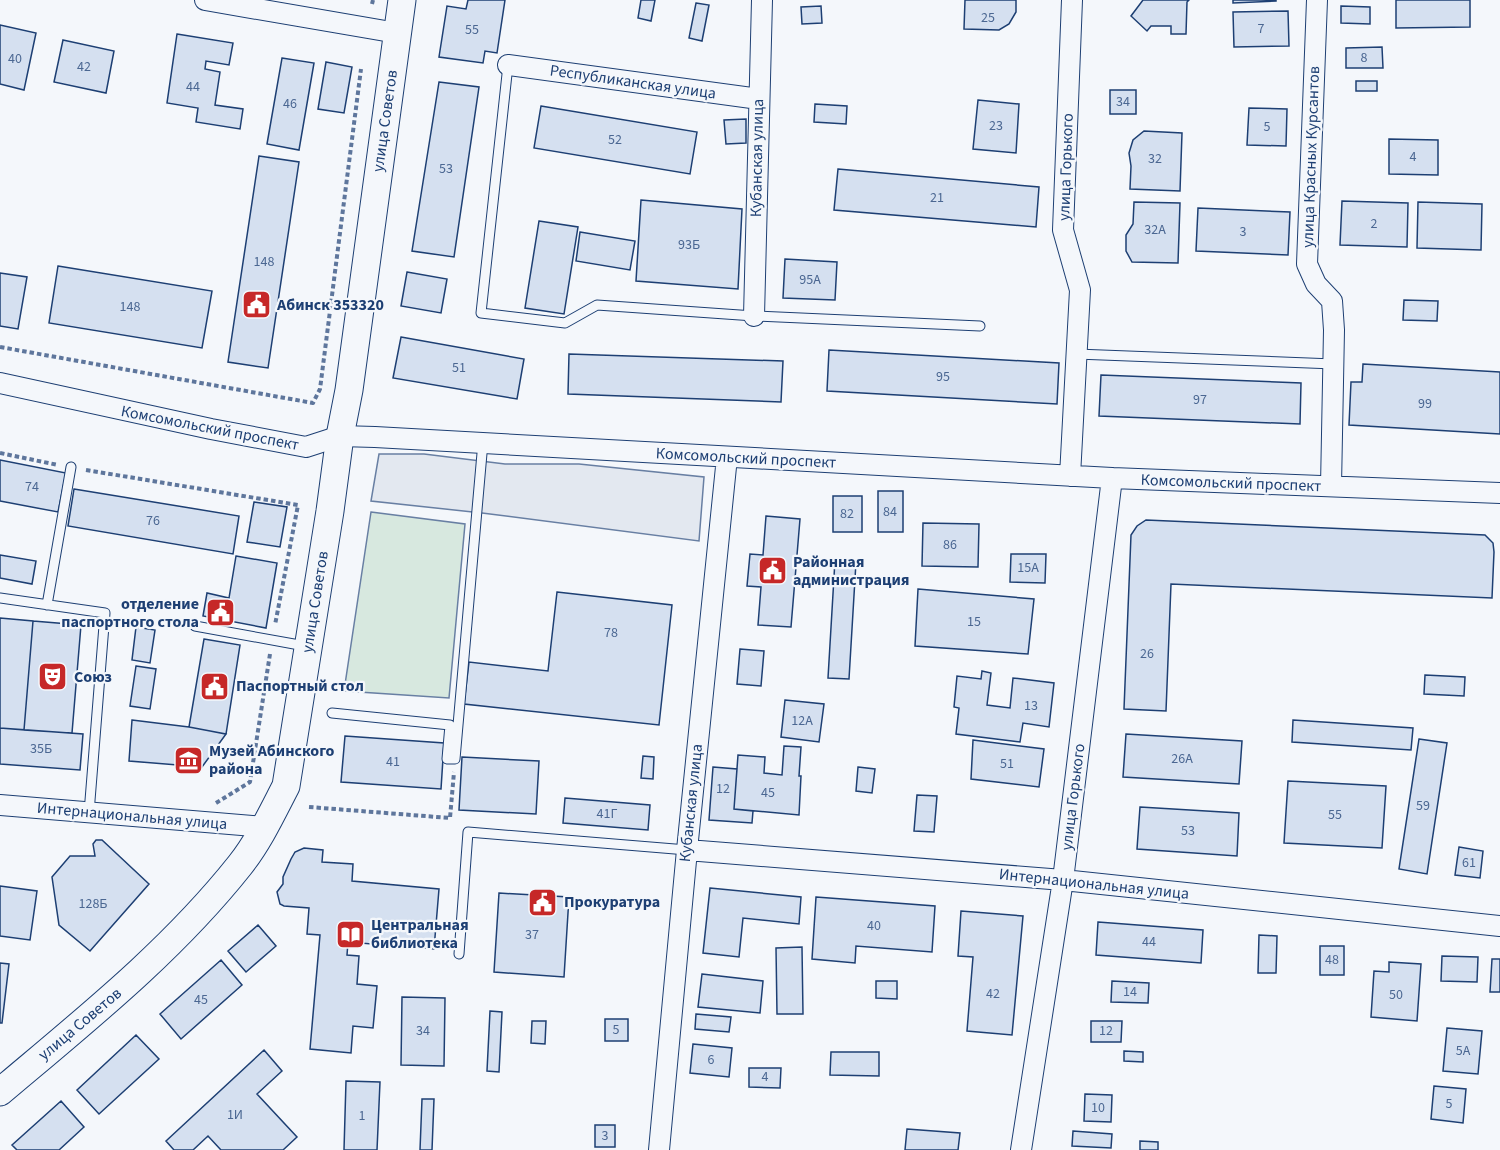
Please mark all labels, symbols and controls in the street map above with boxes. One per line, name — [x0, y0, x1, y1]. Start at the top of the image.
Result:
house number: 25 — [981, 8, 995, 28]
house number: 7 — [1258, 19, 1265, 39]
house number: 55 — [465, 20, 479, 40]
house number: 8 — [1361, 48, 1368, 68]
house number: 40 — [8, 49, 22, 69]
house number: 42 — [77, 57, 91, 77]
street label: Республиканская улица — [548, 59, 718, 105]
street label: улица Красных Курсантов — [1297, 66, 1325, 248]
street label: улица Советов — [367, 69, 403, 173]
house number: 44 — [186, 77, 200, 97]
house number: 34 — [1116, 92, 1130, 112]
house number: 46 — [283, 94, 297, 114]
street label: Кубанская улица — [745, 99, 769, 217]
street label: улица Горького — [1053, 113, 1079, 221]
house number: 23 — [989, 116, 1003, 136]
house number: 5 — [1264, 117, 1271, 137]
house number: 52 — [608, 130, 622, 150]
house number: 4 — [1410, 147, 1417, 167]
house number: 32 — [1148, 149, 1162, 169]
house number: 53 — [439, 159, 453, 179]
house number: 21 — [930, 188, 944, 208]
house number: 2 — [1371, 214, 1378, 234]
house number: 32А — [1144, 220, 1166, 240]
house number: 3 — [1240, 222, 1247, 242]
house number: 93Б — [678, 235, 700, 255]
house number: 148 — [254, 252, 274, 272]
house number: 95А — [799, 270, 821, 290]
public building icon: Абинск 353320 — [240, 289, 272, 321]
place label: Абинск 353320 — [276, 294, 384, 316]
house number: 148 — [120, 297, 140, 317]
house number: 51 — [452, 358, 466, 378]
house number: 95 — [936, 367, 950, 387]
house number: 97 — [1193, 390, 1207, 410]
house number: 99 — [1418, 394, 1432, 414]
street label: Комсомольский проспект — [119, 400, 301, 456]
street label: Комсомольский проспект — [655, 442, 837, 474]
street label: Комсомольский проспект — [1140, 469, 1322, 497]
house number: 74 — [25, 477, 39, 497]
house number: 84 — [883, 502, 897, 522]
house number: 82 — [840, 504, 854, 524]
house number: 76 — [146, 511, 160, 531]
house number: 86 — [943, 535, 957, 555]
street label: улица Советов — [296, 550, 334, 654]
place label: Районная администрация — [793, 551, 910, 591]
public building icon: Районная администрация — [756, 555, 788, 587]
house number: 15А — [1017, 558, 1039, 578]
place label: отделение паспортного стола — [61, 593, 199, 633]
public building icon: отделение паспортного стола — [204, 597, 236, 629]
house number: 15 — [967, 612, 981, 632]
house number: 78 — [604, 623, 618, 643]
house number: 26 — [1140, 644, 1154, 664]
theatre icon: Союз — [37, 661, 69, 693]
place label: Союз — [74, 666, 112, 688]
public building icon: Паспортный стол — [199, 670, 231, 702]
place label: Паспортный стол — [236, 675, 364, 697]
house number: 13 — [1024, 696, 1038, 716]
house number: 12А — [791, 711, 813, 731]
house number: 35Б — [30, 739, 52, 759]
place label: Музей Абинского района — [209, 740, 335, 780]
street label: улица Горького — [1056, 742, 1090, 852]
street label: Кубанская улица — [674, 743, 708, 863]
museum icon: Музей Абинского района — [172, 744, 204, 776]
house number: 26А — [1171, 749, 1193, 769]
house number: 41 — [386, 752, 400, 772]
house number: 51 — [1000, 754, 1014, 774]
house number: 12 — [716, 779, 730, 799]
house number: 45 — [761, 783, 775, 803]
house number: 59 — [1416, 796, 1430, 816]
street label: Интернациональная улица — [36, 797, 228, 835]
house number: 41Г — [597, 804, 617, 824]
house number: 55 — [1328, 805, 1342, 825]
house number: 53 — [1181, 821, 1195, 841]
house number: 61 — [1462, 853, 1476, 873]
street label: Интернациональная улица — [998, 863, 1190, 905]
public building icon: Прокуратура — [527, 886, 559, 918]
place label: Прокуратура — [564, 891, 660, 913]
house number: 128Б — [79, 894, 108, 914]
place label: Центральная библиотека — [371, 914, 469, 954]
house number: 40 — [867, 916, 881, 936]
library icon: Центральная библиотека — [334, 918, 366, 950]
house number: 37 — [525, 925, 539, 945]
house number: 44 — [1142, 932, 1156, 952]
house number: 48 — [1325, 950, 1339, 970]
house number: 14 — [1123, 982, 1137, 1002]
street label: улица Советов — [34, 983, 126, 1065]
house number: 42 — [986, 984, 1000, 1004]
house number: 50 — [1389, 985, 1403, 1005]
house number: 45 — [194, 990, 208, 1010]
house number: 5 — [613, 1020, 620, 1040]
house number: 34 — [416, 1021, 430, 1041]
house number: 12 — [1099, 1021, 1113, 1041]
house number: 5А — [1456, 1041, 1471, 1061]
house number: 6 — [708, 1050, 715, 1070]
house number: 4 — [762, 1067, 769, 1087]
house number: 5 — [1446, 1094, 1453, 1114]
house number: 10 — [1091, 1098, 1105, 1118]
house number: 1И — [227, 1105, 243, 1125]
house number: 1 — [359, 1106, 366, 1126]
house number: 3 — [602, 1126, 609, 1146]

